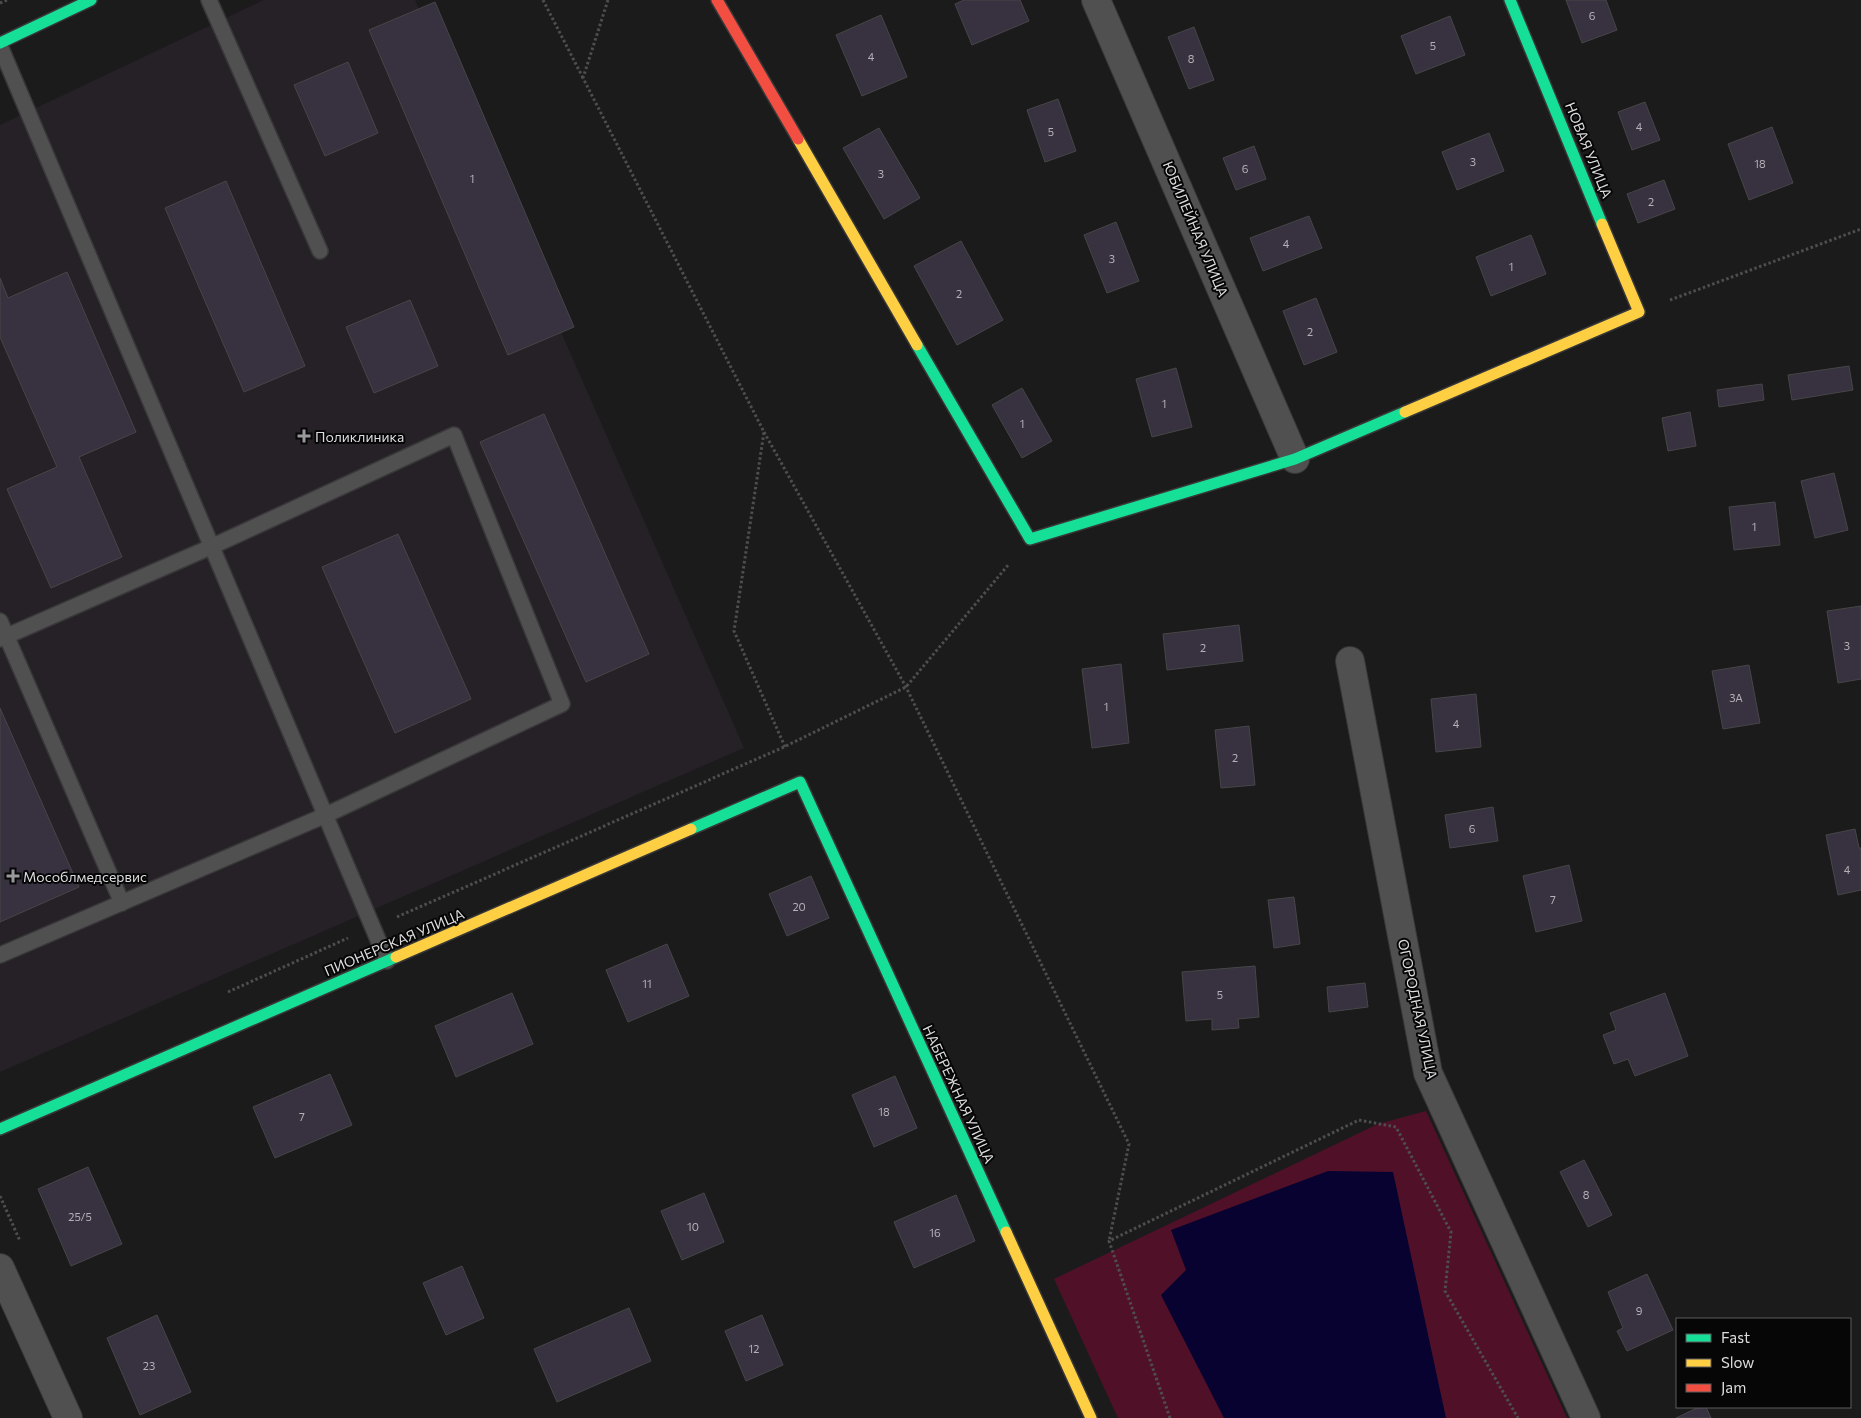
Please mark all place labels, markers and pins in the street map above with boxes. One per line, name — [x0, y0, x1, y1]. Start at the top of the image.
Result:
place label: Поликлиника — [315, 428, 404, 445]
marker: Поликлиника — [297, 429, 311, 443]
place label: Мособлмедсервис — [23, 868, 147, 885]
marker: Мособлмедсервис — [7, 870, 19, 882]

